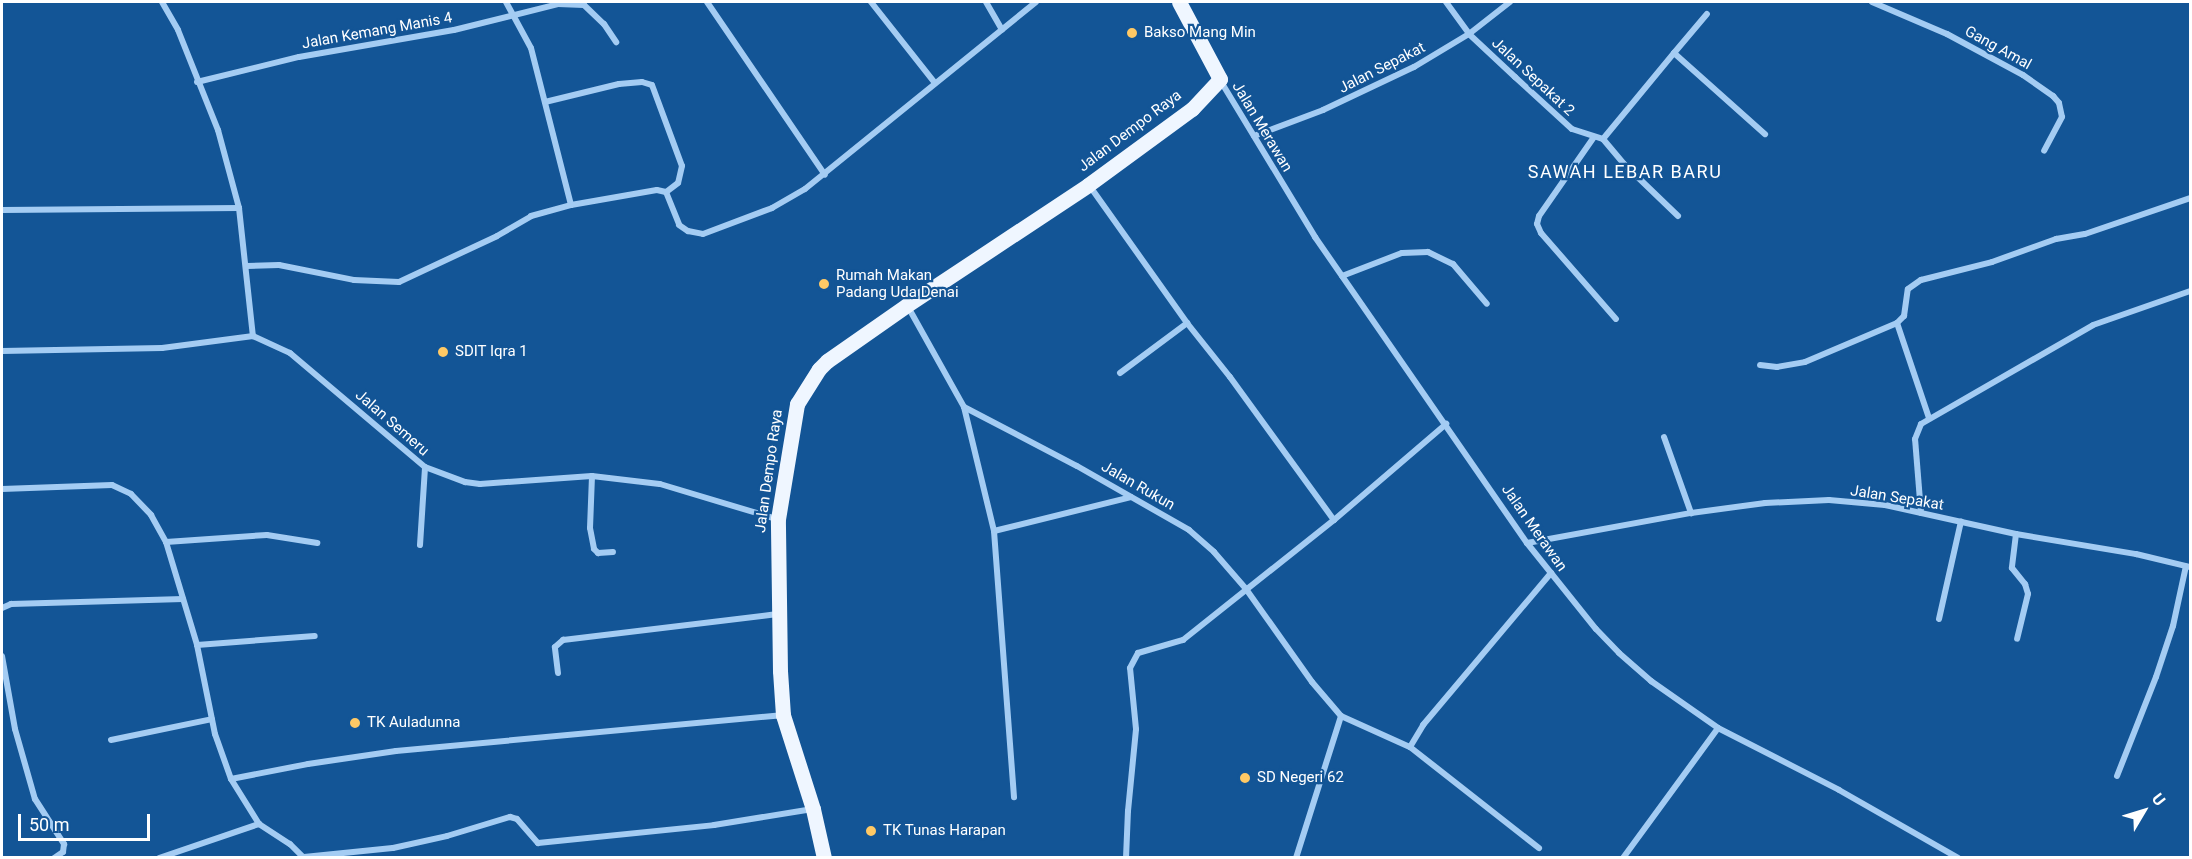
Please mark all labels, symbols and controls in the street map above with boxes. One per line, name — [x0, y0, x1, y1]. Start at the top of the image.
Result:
street label: Jalan Kemang Manis 4 — [300, 9, 454, 53]
street label: Gang Amal — [1961, 22, 2035, 74]
place label: Bakso Mang Min — [1144, 24, 1256, 42]
marker: Bakso Mang Min — [1125, 26, 1139, 40]
street label: Jalan Sepakat 2 — [1488, 34, 1578, 120]
street label: Jalan Sepakat — [1336, 39, 1428, 97]
street label: Jalan Merawan — [1228, 79, 1296, 175]
street label: Jalan Dempo Raya — [1075, 86, 1185, 176]
district label: SAWAH LEBAR BARU — [1528, 161, 1722, 183]
place label: Rumah Makan Padang Uda Denai — [836, 266, 959, 301]
marker: Rumah Makan Padang Uda Denai — [817, 277, 831, 291]
place label: SDIT Iqra 1 — [455, 343, 528, 361]
marker: SDIT Iqra 1 — [436, 345, 450, 359]
street label: Jalan Semeru — [352, 386, 432, 460]
street label: Jalan Dempo Raya — [751, 408, 787, 534]
street label: Jalan Rukun — [1098, 458, 1178, 514]
street label: Jalan Merawan — [1497, 481, 1571, 575]
street label: Jalan Sepakat — [1849, 482, 1945, 514]
place label: TK Auladunna — [367, 714, 460, 732]
marker: TK Auladunna — [348, 716, 362, 730]
place label: SD Negeri 62 — [1257, 769, 1344, 787]
marker: SD Negeri 62 — [1238, 771, 1252, 785]
north arrow — [2114, 781, 2174, 841]
text: U — [2148, 790, 2169, 810]
scale bar — [21, 802, 153, 840]
text: 50 m — [29, 814, 69, 835]
place label: TK Tunas Harapan — [883, 822, 1006, 840]
marker: TK Tunas Harapan — [864, 824, 878, 838]

